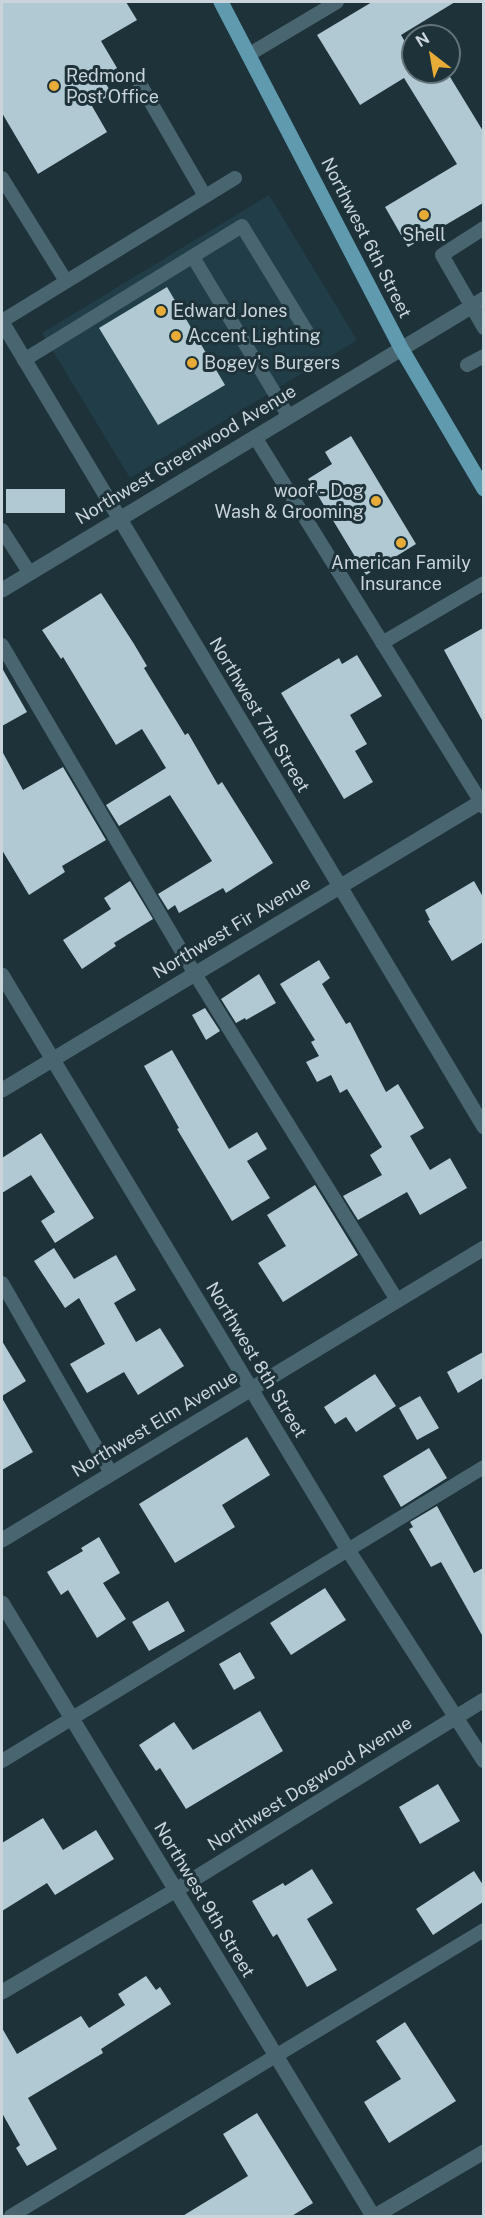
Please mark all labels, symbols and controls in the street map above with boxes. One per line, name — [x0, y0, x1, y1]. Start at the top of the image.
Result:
north arrow — [401, 24, 461, 84]
text: N — [412, 28, 433, 51]
place label: Redmond Post Office — [66, 65, 159, 107]
marker: Redmond Post Office — [47, 79, 61, 93]
street label: Northwest 6th Street — [316, 154, 416, 322]
marker: Shell — [417, 208, 431, 222]
place label: Shell — [402, 224, 446, 246]
place label: Edward Jones — [173, 300, 287, 322]
marker: Edward Jones — [154, 304, 168, 318]
place label: Accent Lighting — [188, 325, 321, 347]
marker: Accent Lighting — [169, 329, 183, 343]
place label: Bogey's Burgers — [204, 352, 340, 374]
marker: Bogey's Burgers — [185, 356, 199, 370]
street label: Northwest Greenwood Avenue — [72, 380, 300, 530]
place label: woof - Dog Wash & Grooming — [215, 480, 364, 522]
marker: woof - Dog Wash & Grooming — [369, 494, 383, 508]
marker: American Family Insurance — [394, 536, 408, 550]
place label: American Family Insurance — [331, 552, 471, 594]
street label: Northwest 7th Street — [204, 634, 314, 796]
street label: Northwest Fir Avenue — [149, 872, 315, 984]
street label: Northwest 8th Street — [201, 1278, 311, 1442]
street label: Northwest Elm Avenue — [68, 1366, 242, 1482]
street label: Northwest Dogwood Avenue — [204, 1712, 416, 1856]
street label: Northwest 9th Street — [149, 1818, 259, 1982]

